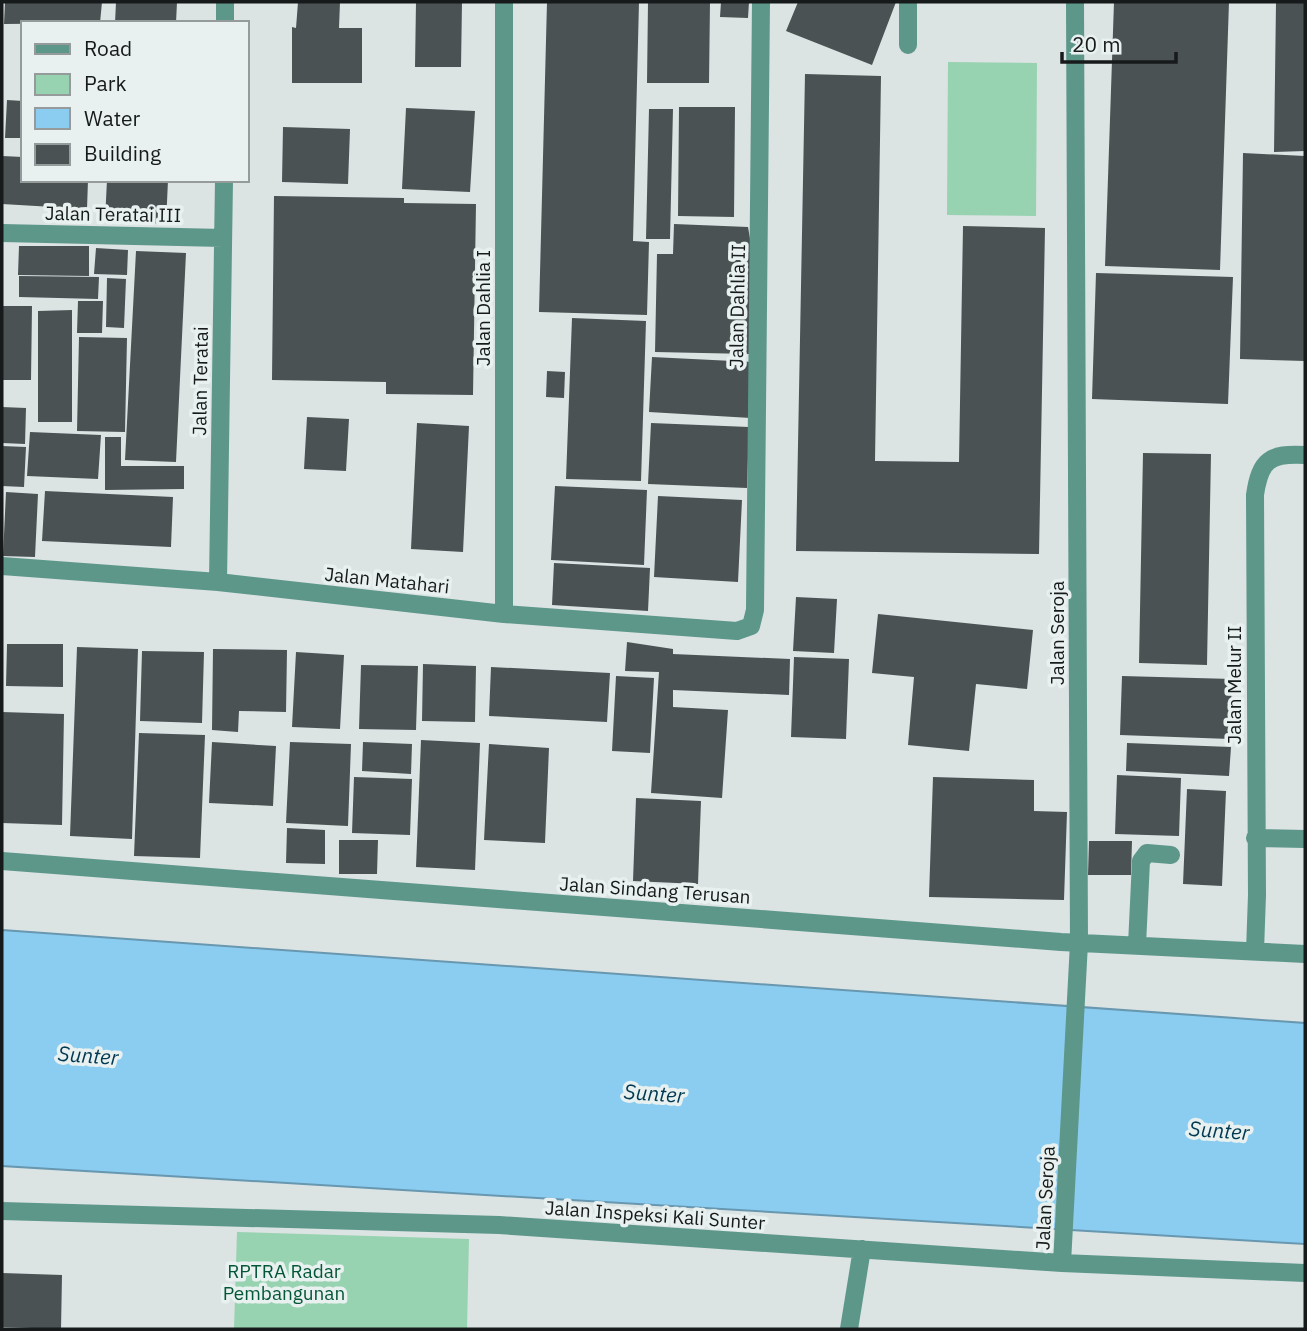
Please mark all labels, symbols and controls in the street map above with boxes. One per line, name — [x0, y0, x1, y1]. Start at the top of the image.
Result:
legend — [21, 21, 248, 182]
scale bar — [1062, 21, 1176, 65]
text: 20 m — [1072, 30, 1121, 58]
text: Road — [84, 34, 132, 62]
text: Park — [84, 69, 127, 97]
text: Water — [84, 104, 141, 132]
text: Building — [84, 139, 161, 167]
street label: Jalan Teratai III — [45, 201, 181, 227]
street label: Jalan Dahlia II — [724, 244, 750, 368]
street label: Jalan Dahlia I — [471, 250, 495, 366]
street label: Jalan Teratai — [187, 326, 213, 436]
street label: Jalan Matahari — [323, 562, 451, 598]
street label: Jalan Seroja — [1045, 581, 1069, 685]
street label: Jalan Melur II — [1222, 626, 1246, 744]
street label: Jalan Sindang Terusan — [559, 871, 751, 909]
water label: Sunter — [57, 1039, 121, 1071]
water label: Sunter — [623, 1077, 687, 1109]
water label: Sunter — [1188, 1114, 1252, 1146]
street label: Jalan Seroja — [1030, 1145, 1060, 1251]
street label: Jalan Inspeksi Kali Sunter — [544, 1195, 766, 1235]
park label: RPTRA Radar Pembangunan — [223, 1259, 345, 1305]

